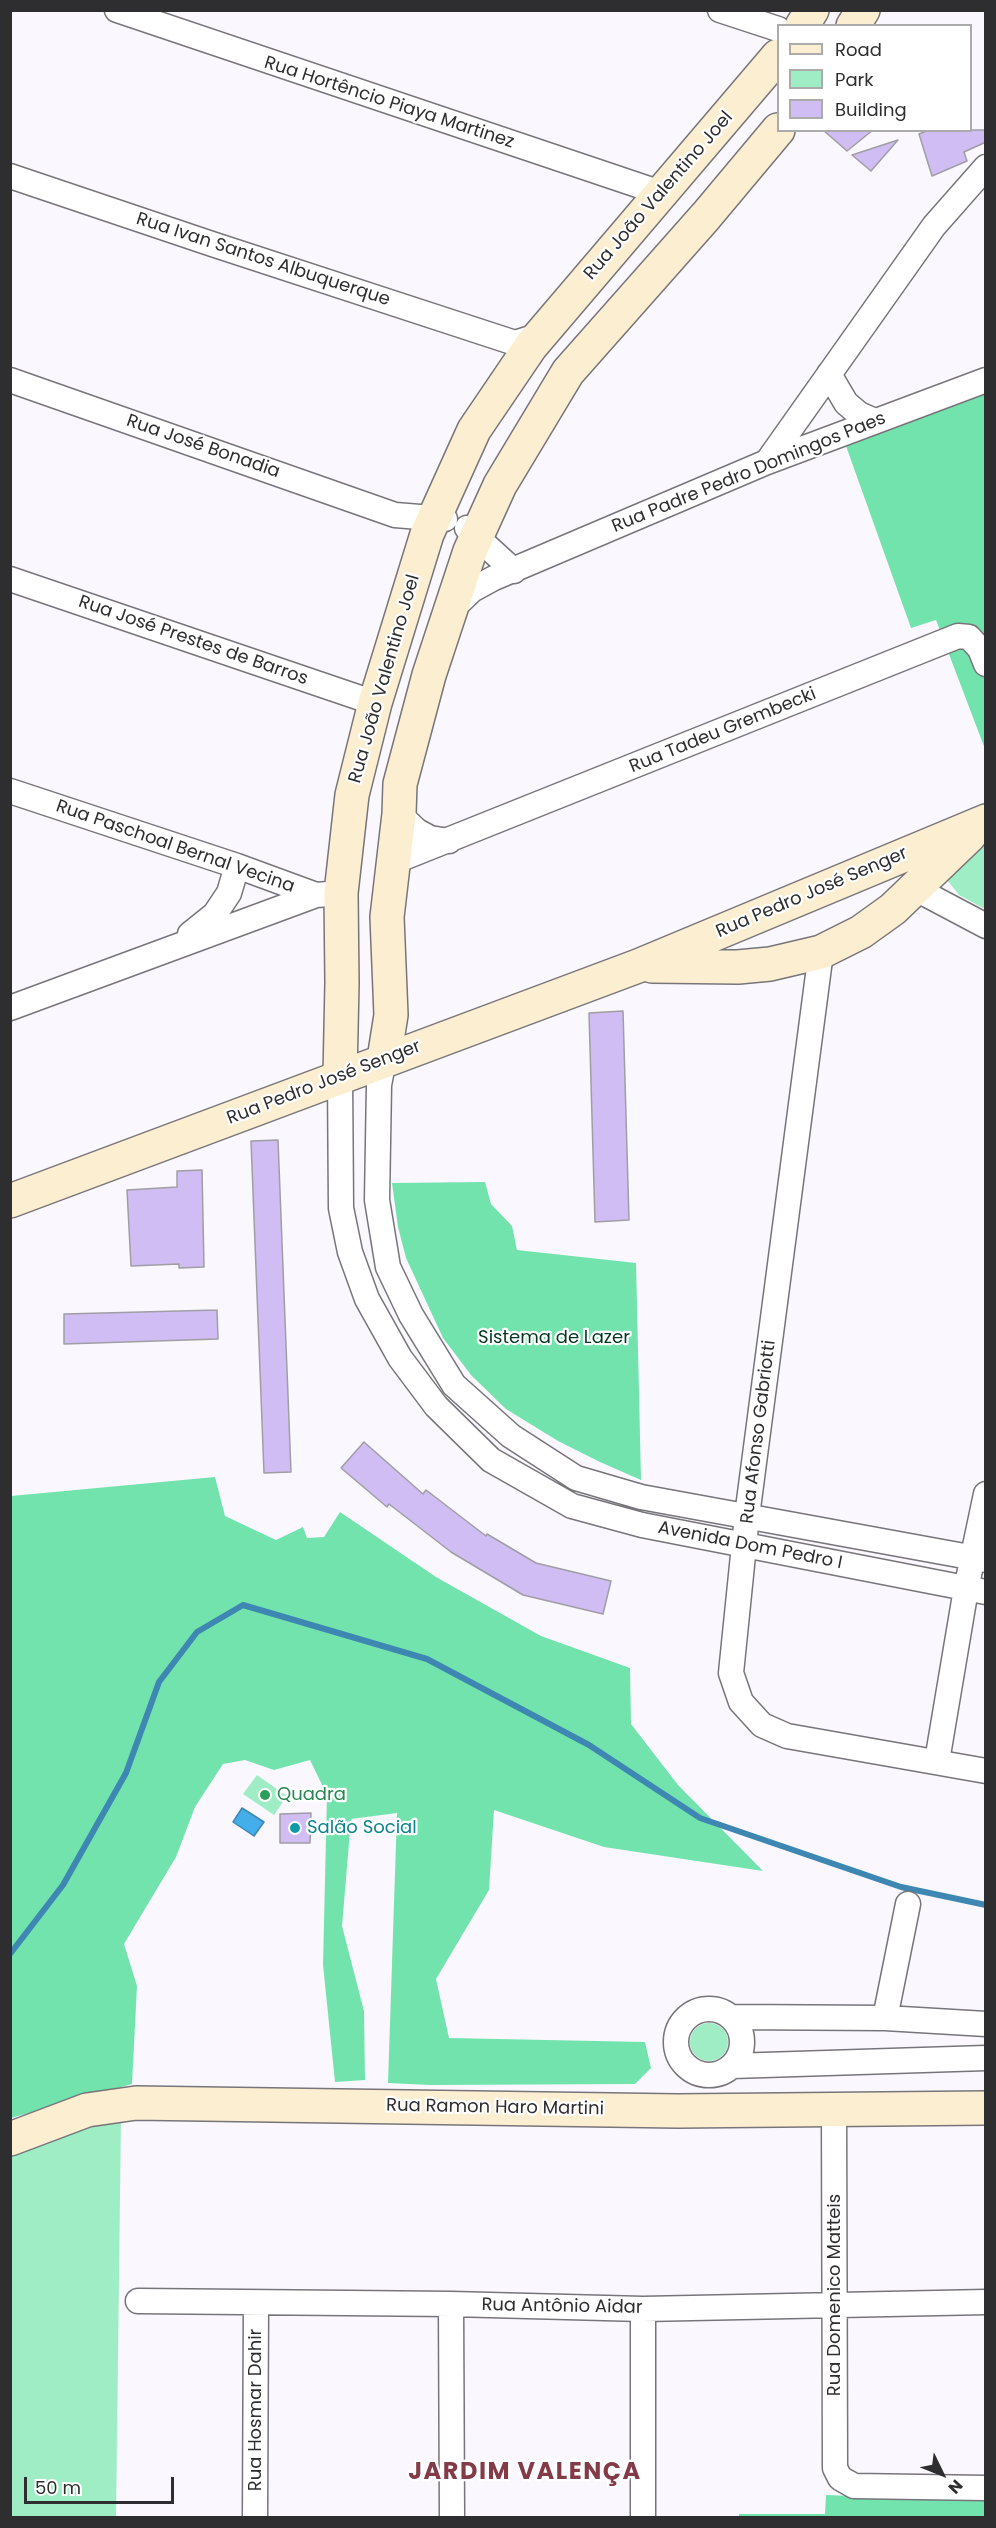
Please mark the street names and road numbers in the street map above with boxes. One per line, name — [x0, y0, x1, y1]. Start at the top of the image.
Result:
street label: Rua Hortêncio Piaya Martinez — [261, 52, 517, 154]
street label: Rua João Valentino Joel — [580, 107, 738, 285]
street label: Rua Ivan Santos Albuquerque — [133, 209, 393, 311]
street label: Rua Padre Pedro Domingos Paes — [609, 408, 889, 538]
street label: Rua José Bonadia — [123, 411, 283, 483]
street label: Rua João Valentino Joel — [345, 572, 425, 786]
street label: Rua José Prestes de Barros — [75, 592, 311, 690]
street label: Rua Tadeu Grembecki — [627, 684, 819, 778]
street label: Rua Paschoal Bernal Vecina — [53, 796, 297, 898]
street label: Rua Pedro José Senger — [713, 843, 911, 943]
street label: Rua Pedro José Senger — [224, 1036, 424, 1130]
street label: Rua Afonso Gabriotti — [737, 1339, 781, 1525]
street label: Avenida Dom Pedro I — [656, 1518, 844, 1574]
street label: Rua Ramon Haro Martini — [386, 2095, 604, 2121]
street label: Rua Domenico Matteis — [824, 2194, 846, 2396]
street label: Rua Antônio Aidar — [481, 2295, 643, 2319]
street label: Rua Hosmar Dahir — [245, 2329, 267, 2491]

